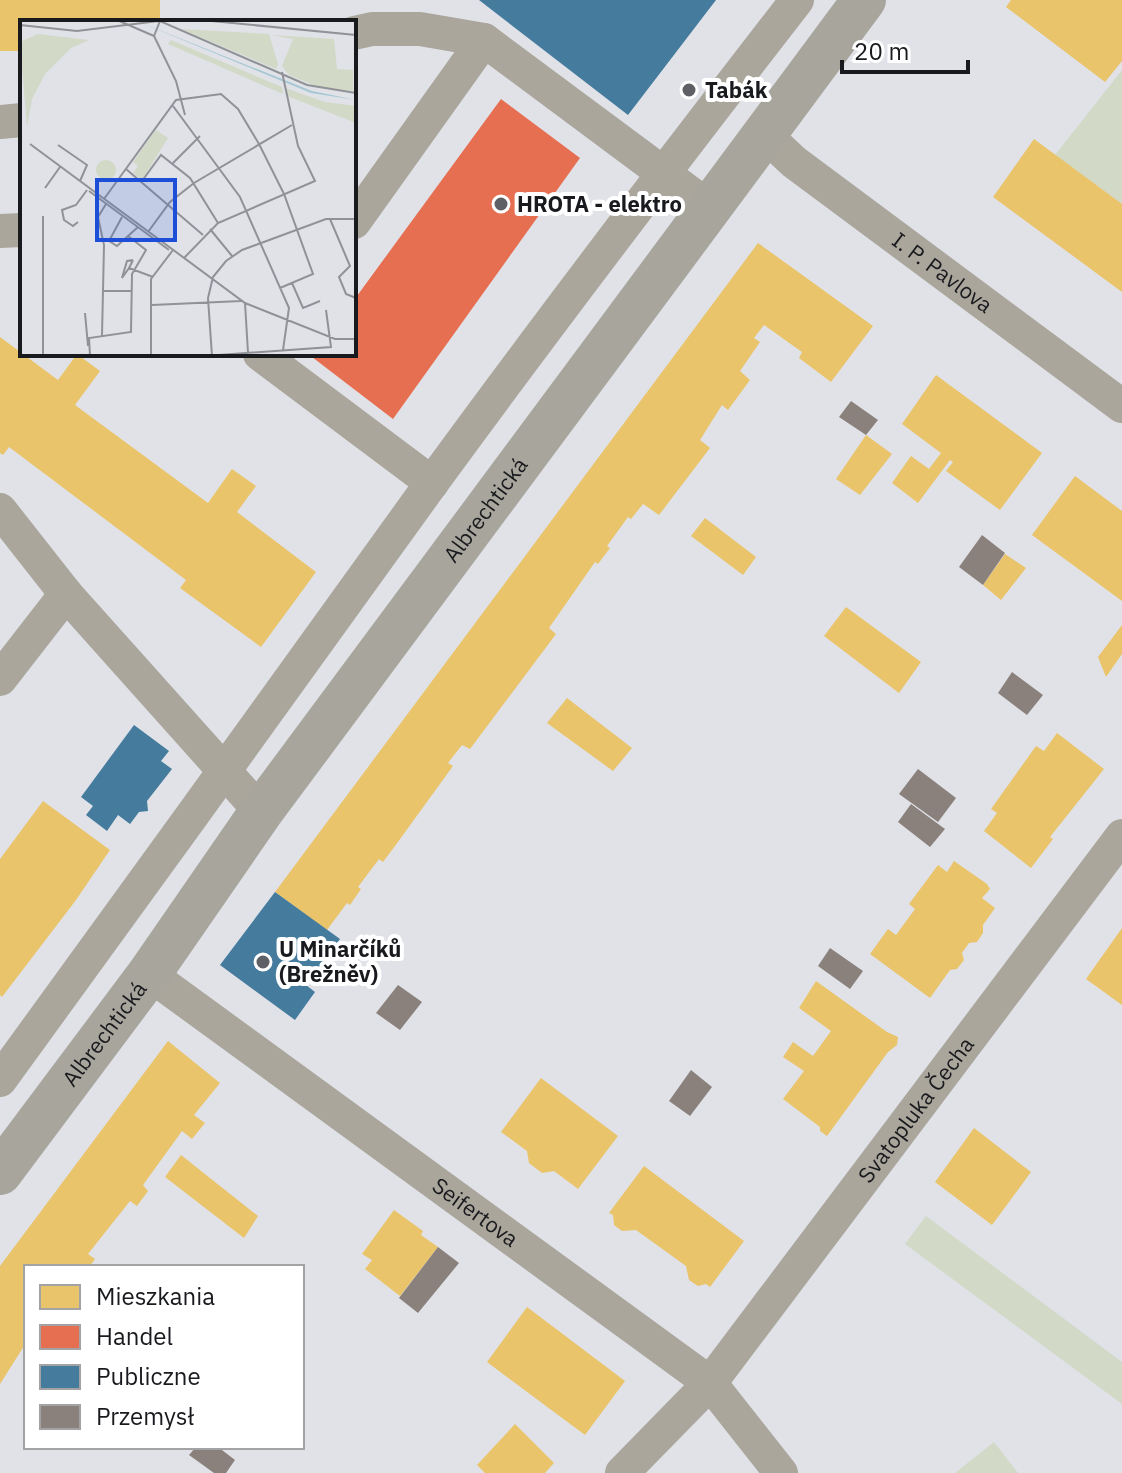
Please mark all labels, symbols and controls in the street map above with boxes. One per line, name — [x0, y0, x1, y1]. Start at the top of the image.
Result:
inset map — [20, 20, 356, 356]
scale bar — [842, 24, 968, 74]
text: 20 m — [854, 35, 909, 67]
place label: Tabák — [705, 75, 768, 104]
marker: Tabák — [680, 81, 698, 99]
place label: HROTA - elektro — [517, 189, 682, 218]
marker: HROTA - elektro — [492, 195, 510, 213]
street label: I. P. Pavlova — [887, 225, 999, 319]
street label: Albrechtická — [436, 451, 534, 568]
place label: U Minarčíků (Brežněv) — [279, 934, 401, 988]
marker: U Minarčíků (Brežněv) — [254, 953, 272, 971]
street label: Albrechtická — [55, 975, 153, 1092]
street label: Svatopluka Čecha — [851, 1030, 980, 1188]
street label: Seifertova — [427, 1170, 525, 1253]
legend — [24, 1265, 304, 1449]
text: Mieszkania — [96, 1280, 215, 1312]
text: Handel — [96, 1320, 173, 1352]
text: Publiczne — [96, 1360, 201, 1392]
text: Przemysł — [96, 1400, 195, 1432]

